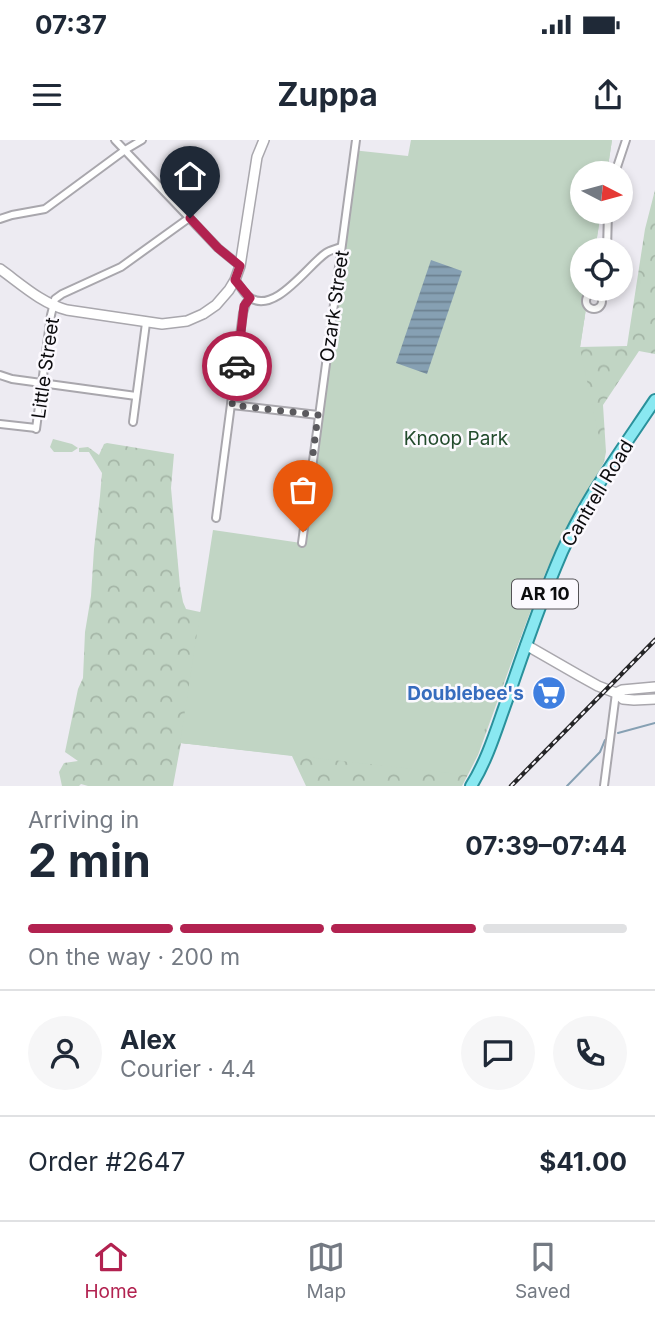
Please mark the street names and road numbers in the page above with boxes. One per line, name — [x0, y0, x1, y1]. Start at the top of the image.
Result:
street label: Ozark Street — [315, 249, 354, 363]
street label: Little Street — [27, 316, 64, 420]
street label: Cantrell Road — [557, 436, 638, 551]
road number: AR 10 — [512, 580, 578, 608]

